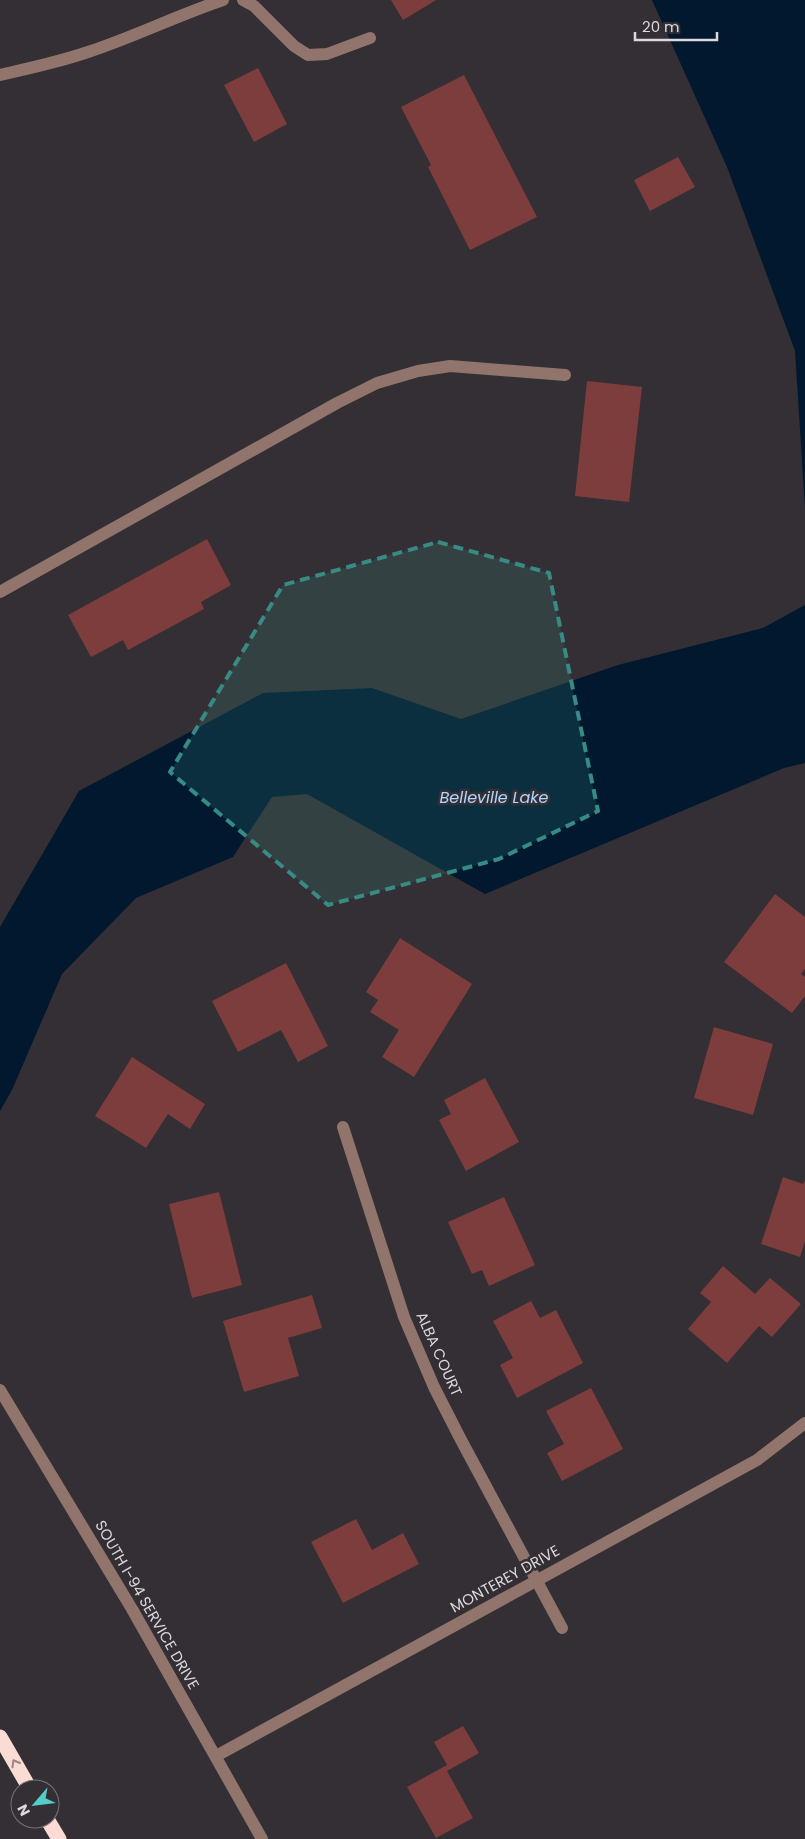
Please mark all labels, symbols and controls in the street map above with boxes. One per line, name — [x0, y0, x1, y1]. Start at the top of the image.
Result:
scale bar — [635, 10, 718, 42]
text: 20 m — [642, 16, 680, 37]
water label: Belleville Lake — [440, 786, 549, 809]
street label: ALBA COURT — [411, 1308, 467, 1399]
street label: SOUTH I-94 SERVICE DRIVE — [90, 1516, 205, 1693]
street label: MONTEREY DRIVE — [446, 1540, 563, 1617]
one-way arrow — [11, 1759, 21, 1768]
north arrow — [10, 1779, 60, 1829]
text: N — [12, 1801, 35, 1819]

